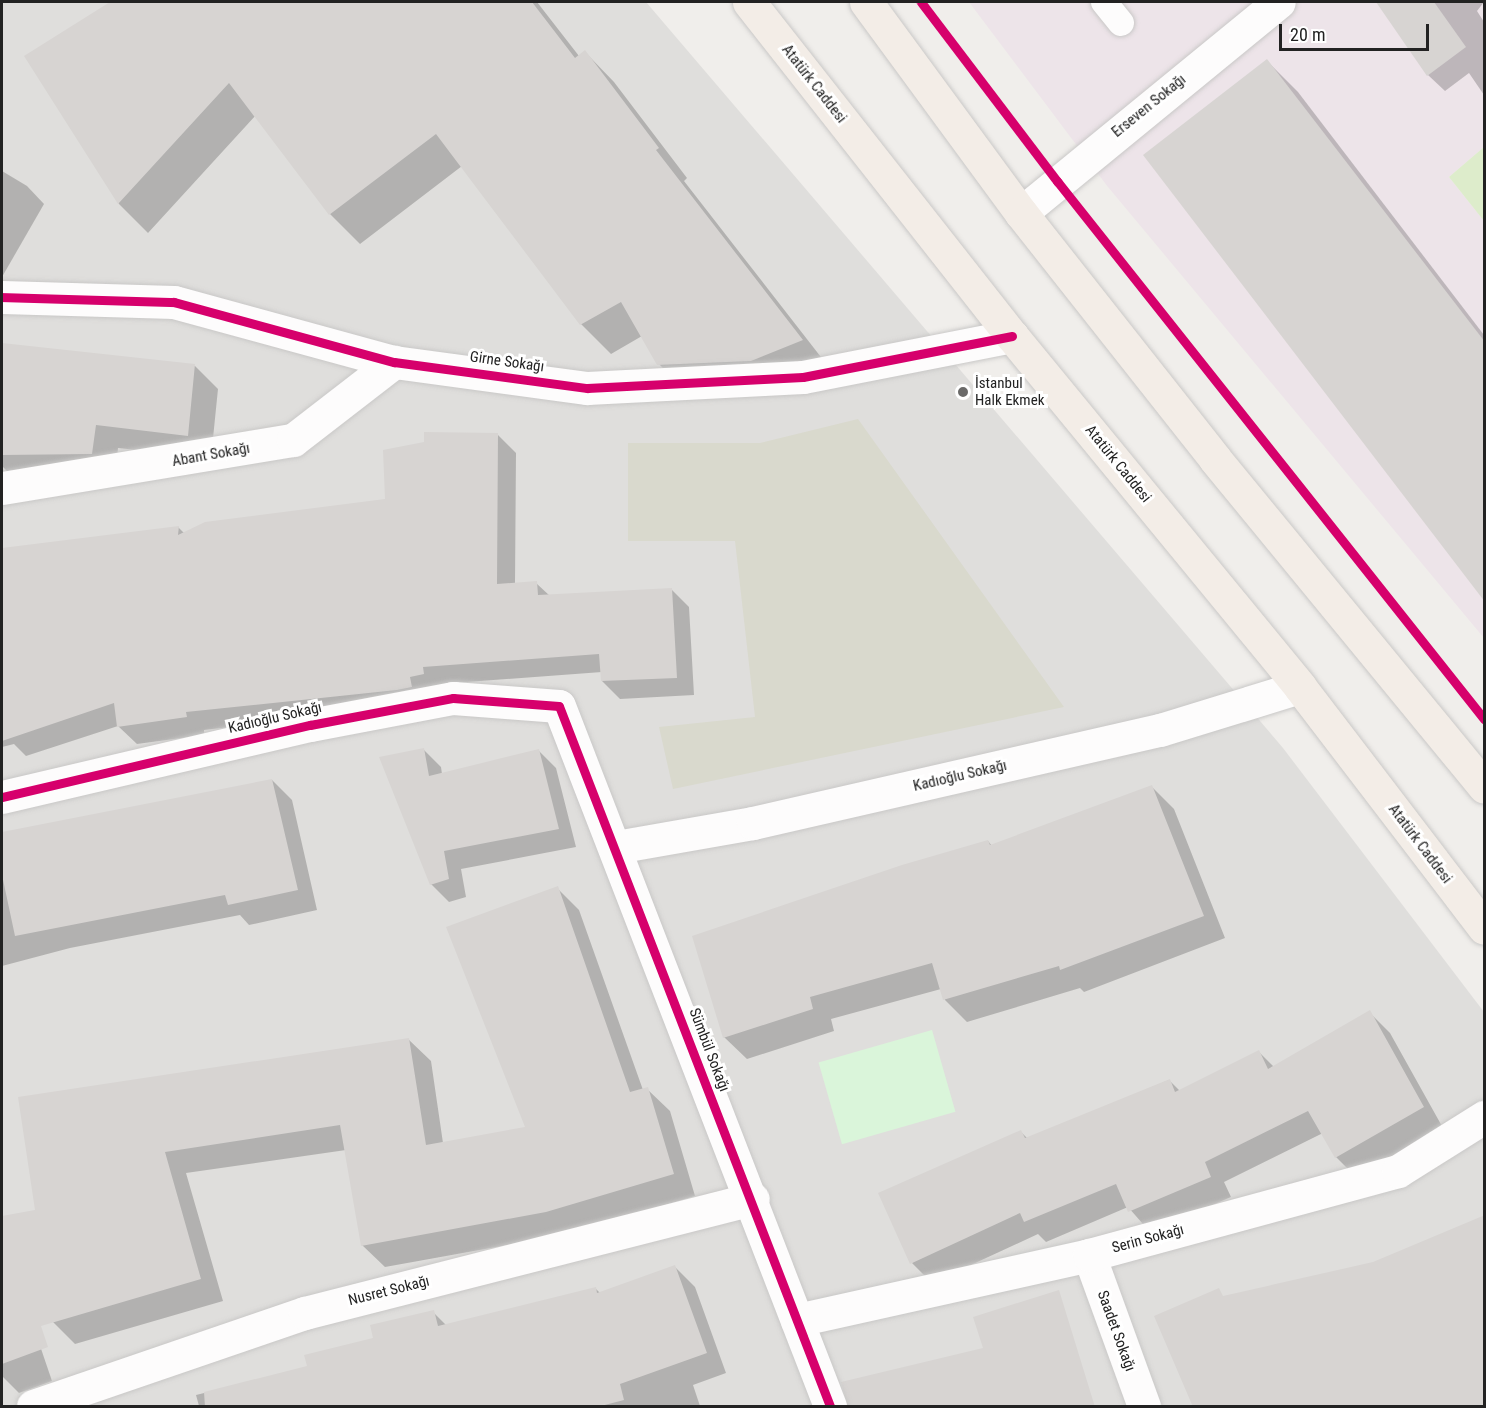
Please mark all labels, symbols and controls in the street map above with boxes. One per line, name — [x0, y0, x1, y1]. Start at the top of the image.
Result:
scale bar — [1282, 12, 1432, 50]
text: 20 m — [1290, 24, 1325, 45]
street label: Atatürk Caddesi — [778, 41, 850, 127]
street label: Erseven Sokağı — [1108, 71, 1190, 141]
street label: Girne Sokağı — [469, 348, 545, 376]
place label: İstanbul Halk Ekmek — [975, 374, 1044, 409]
marker: İstanbul Halk Ekmek — [956, 385, 970, 399]
street label: Atatürk Caddesi — [1081, 422, 1155, 506]
street label: Abant Sokağı — [171, 439, 251, 471]
street label: Kadıoğlu Sokağı — [226, 698, 324, 738]
street label: Kadıoğlu Sokağı — [911, 756, 1009, 796]
street label: Atatürk Caddesi — [1384, 801, 1456, 887]
street label: Sümbül Sokağı — [685, 1006, 733, 1094]
street label: Serin Sokağı — [1110, 1221, 1186, 1257]
street label: Nusret Sokağı — [347, 1272, 431, 1310]
street label: Saadet Sokağı — [1093, 1288, 1139, 1374]

